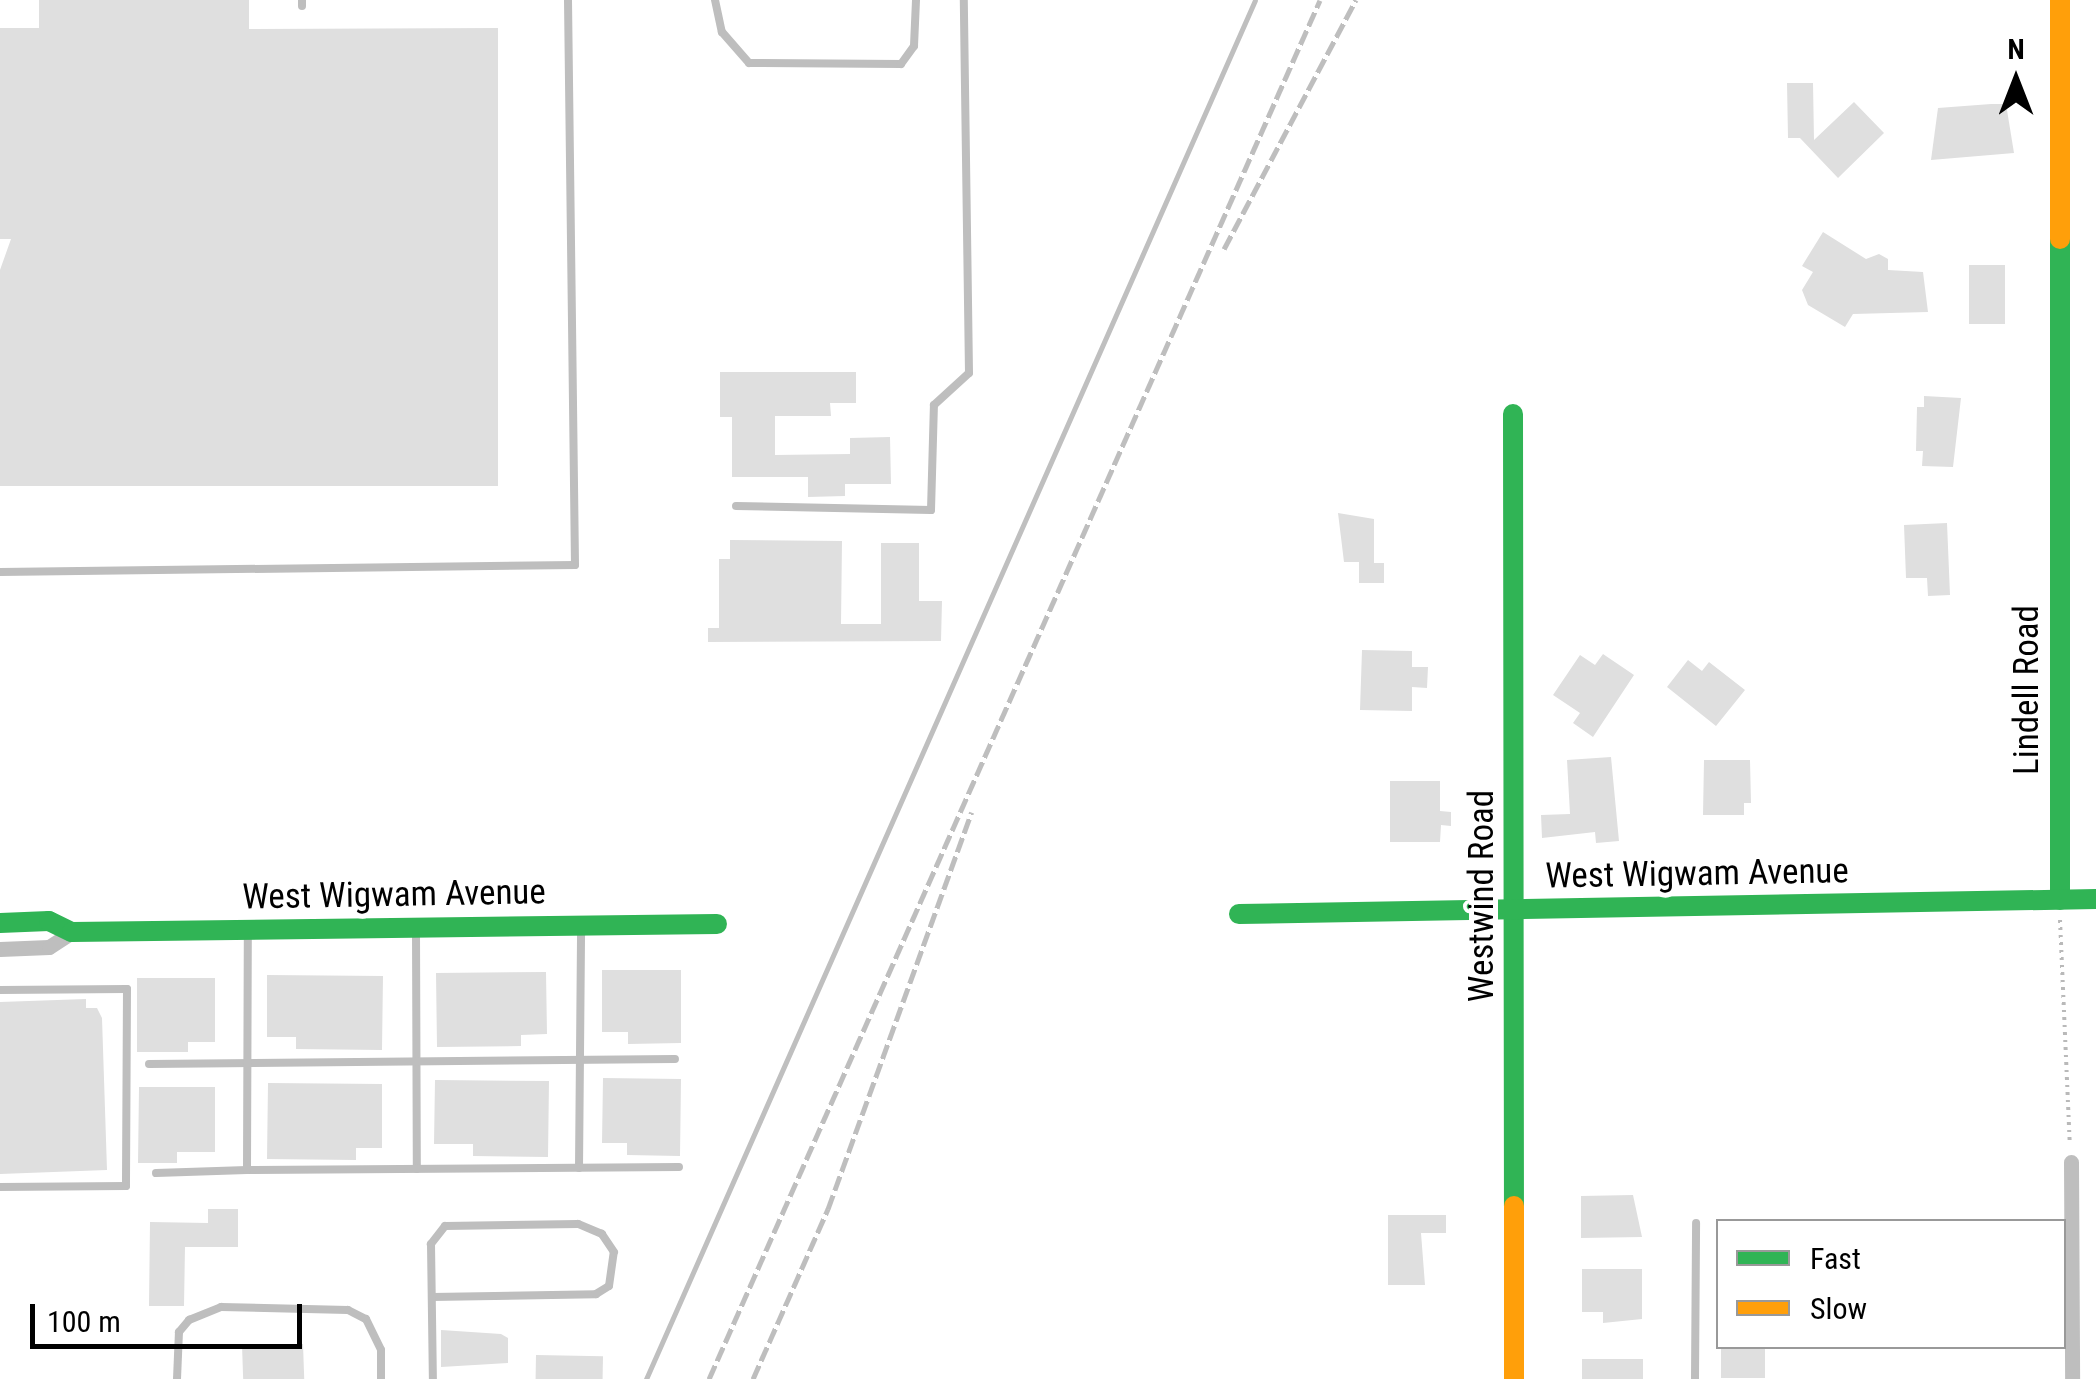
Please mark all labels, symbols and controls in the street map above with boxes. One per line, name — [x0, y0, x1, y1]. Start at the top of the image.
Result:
north arrow — [1966, 30, 2066, 130]
text: N — [2007, 33, 2025, 66]
street label: Lindell Road — [2006, 605, 2048, 775]
street label: Westwind Road — [1461, 790, 1503, 1002]
street label: West Wigwam Avenue — [1545, 850, 1849, 898]
street label: West Wigwam Avenue — [242, 871, 546, 919]
legend — [1716, 1219, 2066, 1349]
text: Fast — [1810, 1241, 1861, 1276]
scale bar — [35, 1284, 308, 1346]
text: Slow — [1810, 1291, 1867, 1326]
text: 100 m — [47, 1304, 121, 1339]

